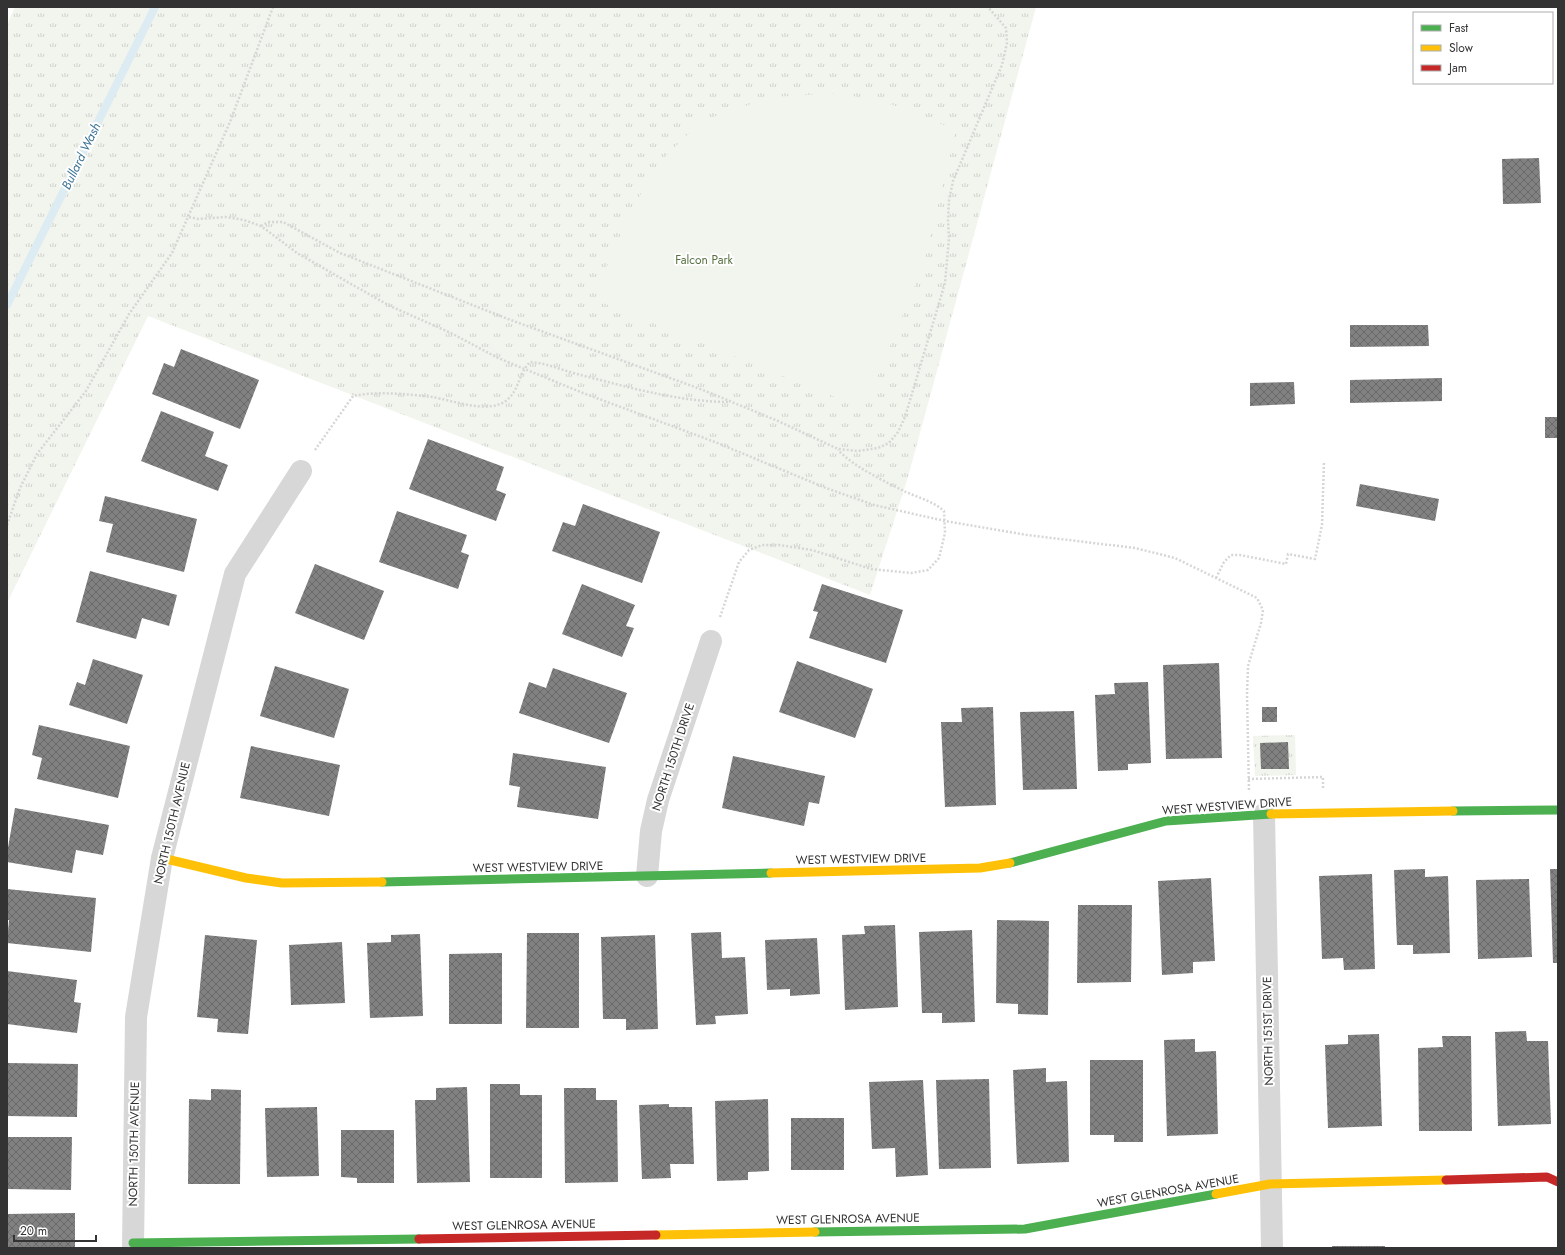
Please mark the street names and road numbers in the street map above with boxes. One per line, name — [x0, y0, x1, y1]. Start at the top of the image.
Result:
street label: NORTH 150TH DRIVE — [647, 701, 699, 813]
street label: NORTH 150TH AVENUE — [149, 760, 195, 886]
street label: WEST WESTVIEW DRIVE — [1161, 792, 1293, 820]
street label: WEST WESTVIEW DRIVE — [796, 849, 926, 869]
street label: WEST WESTVIEW DRIVE — [473, 857, 603, 877]
street label: NORTH 151ST DRIVE — [1258, 976, 1278, 1086]
street label: NORTH 150TH AVENUE — [124, 1081, 144, 1207]
street label: WEST GLENROSA AVENUE — [1096, 1170, 1240, 1212]
street label: WEST GLENROSA AVENUE — [776, 1209, 920, 1229]
street label: WEST GLENROSA AVENUE — [452, 1215, 596, 1235]

